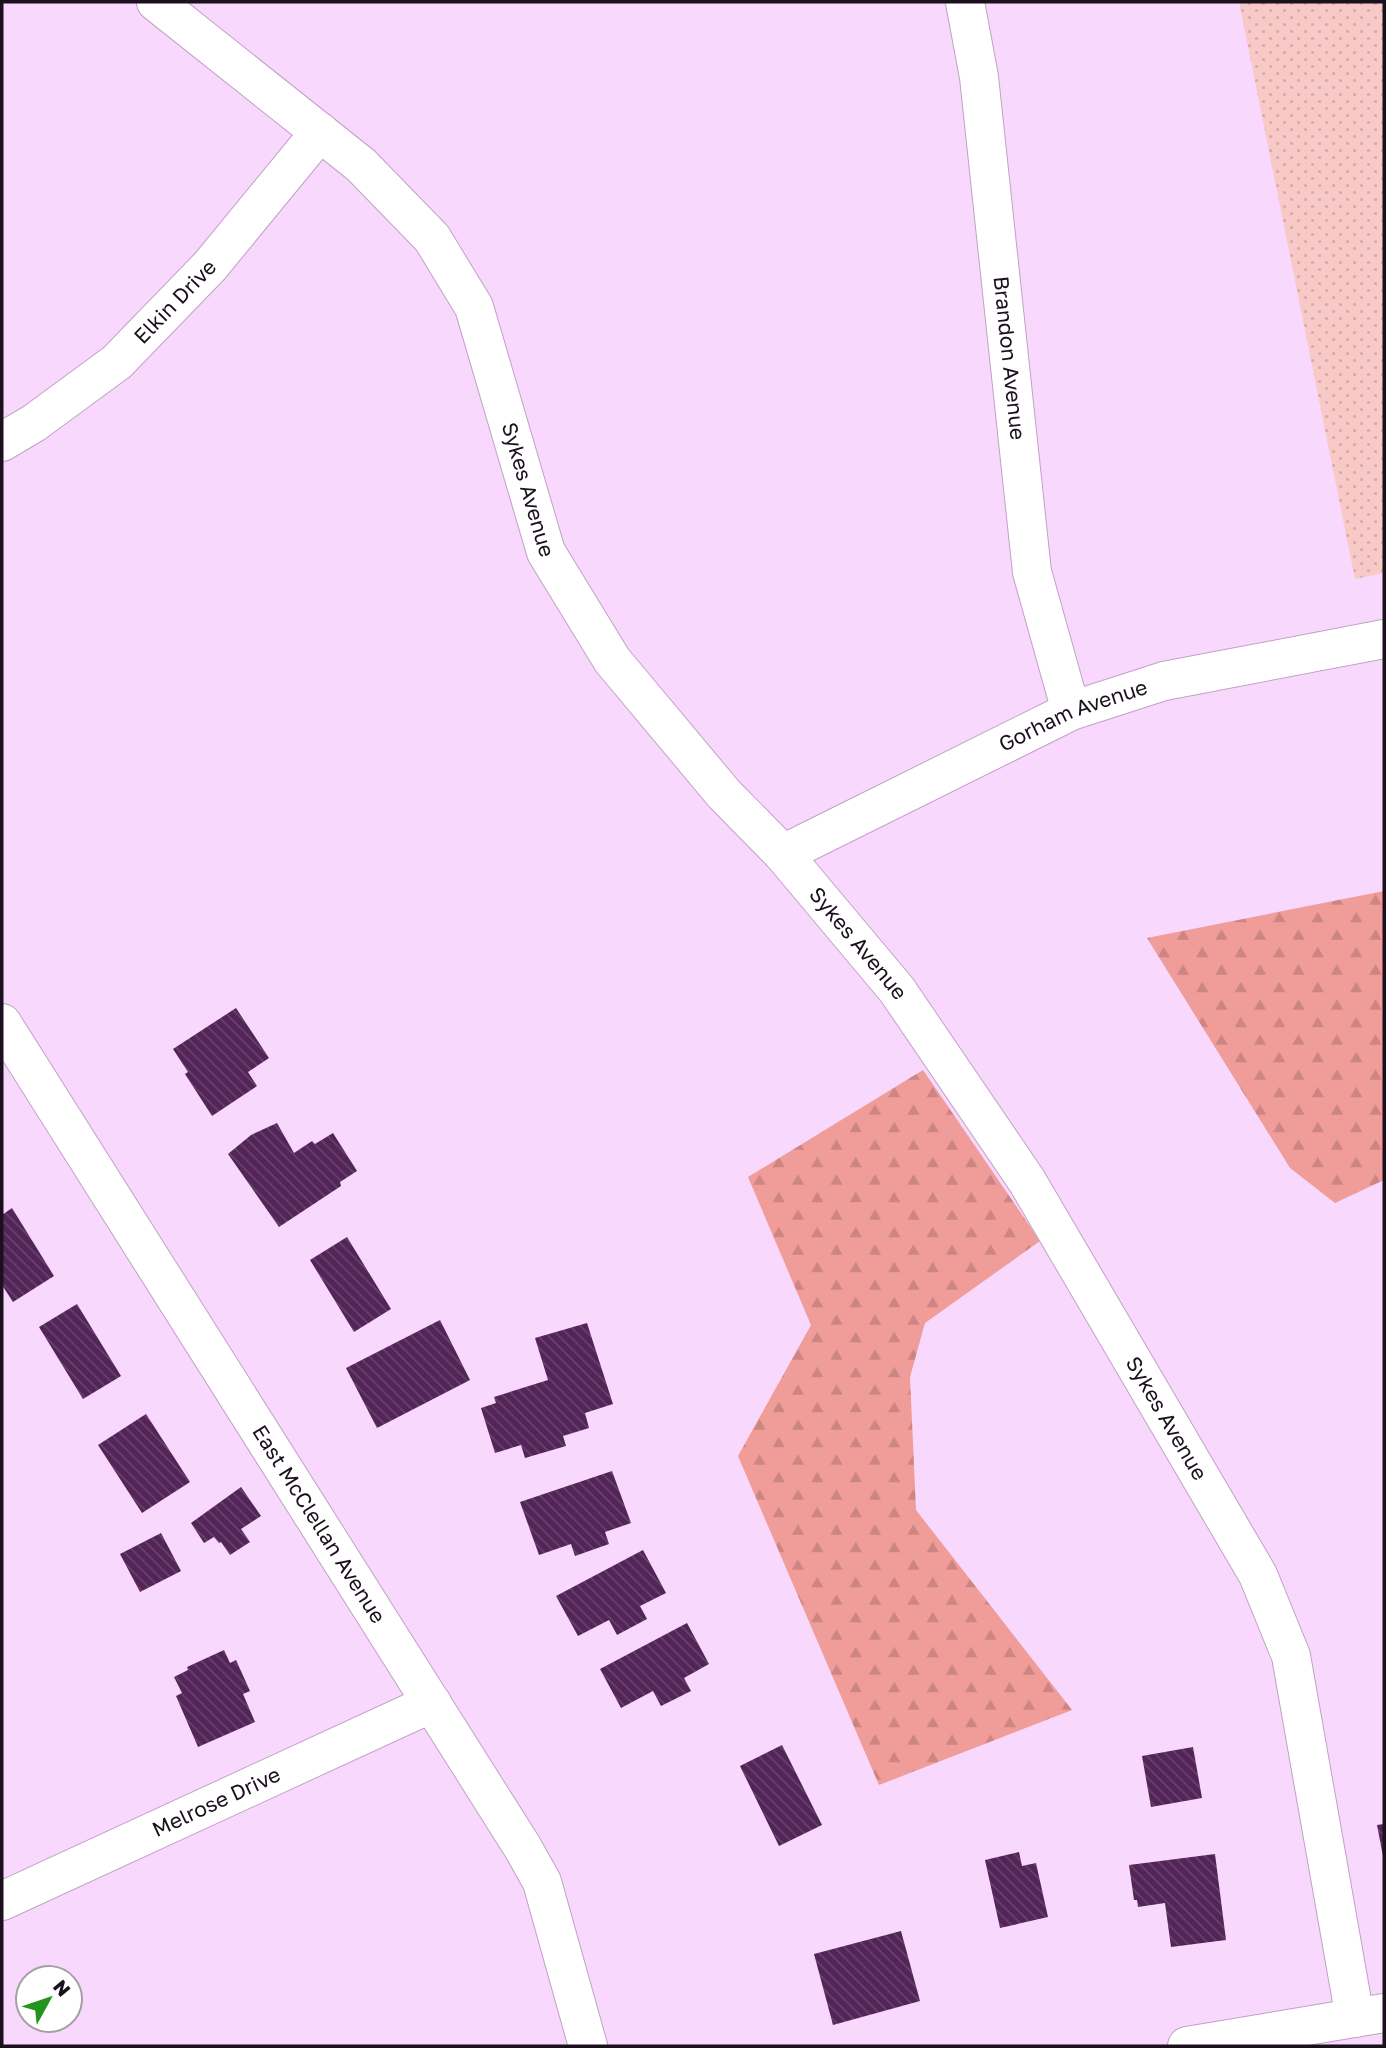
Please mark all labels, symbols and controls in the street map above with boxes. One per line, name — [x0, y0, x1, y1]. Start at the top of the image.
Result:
street label: Elkin Drive — [128, 254, 221, 349]
street label: Brandon Avenue — [988, 275, 1032, 441]
street label: Sykes Avenue — [497, 419, 561, 560]
street label: Gorham Avenue — [994, 673, 1151, 757]
street label: Sykes Avenue — [804, 881, 914, 1004]
street label: Sykes Avenue — [1121, 1351, 1213, 1485]
street label: East McClellan Avenue — [247, 1420, 392, 1628]
street label: Melrose Drive — [148, 1761, 284, 1842]
north arrow — [14, 1964, 84, 2034]
text: N — [49, 1975, 76, 2001]

